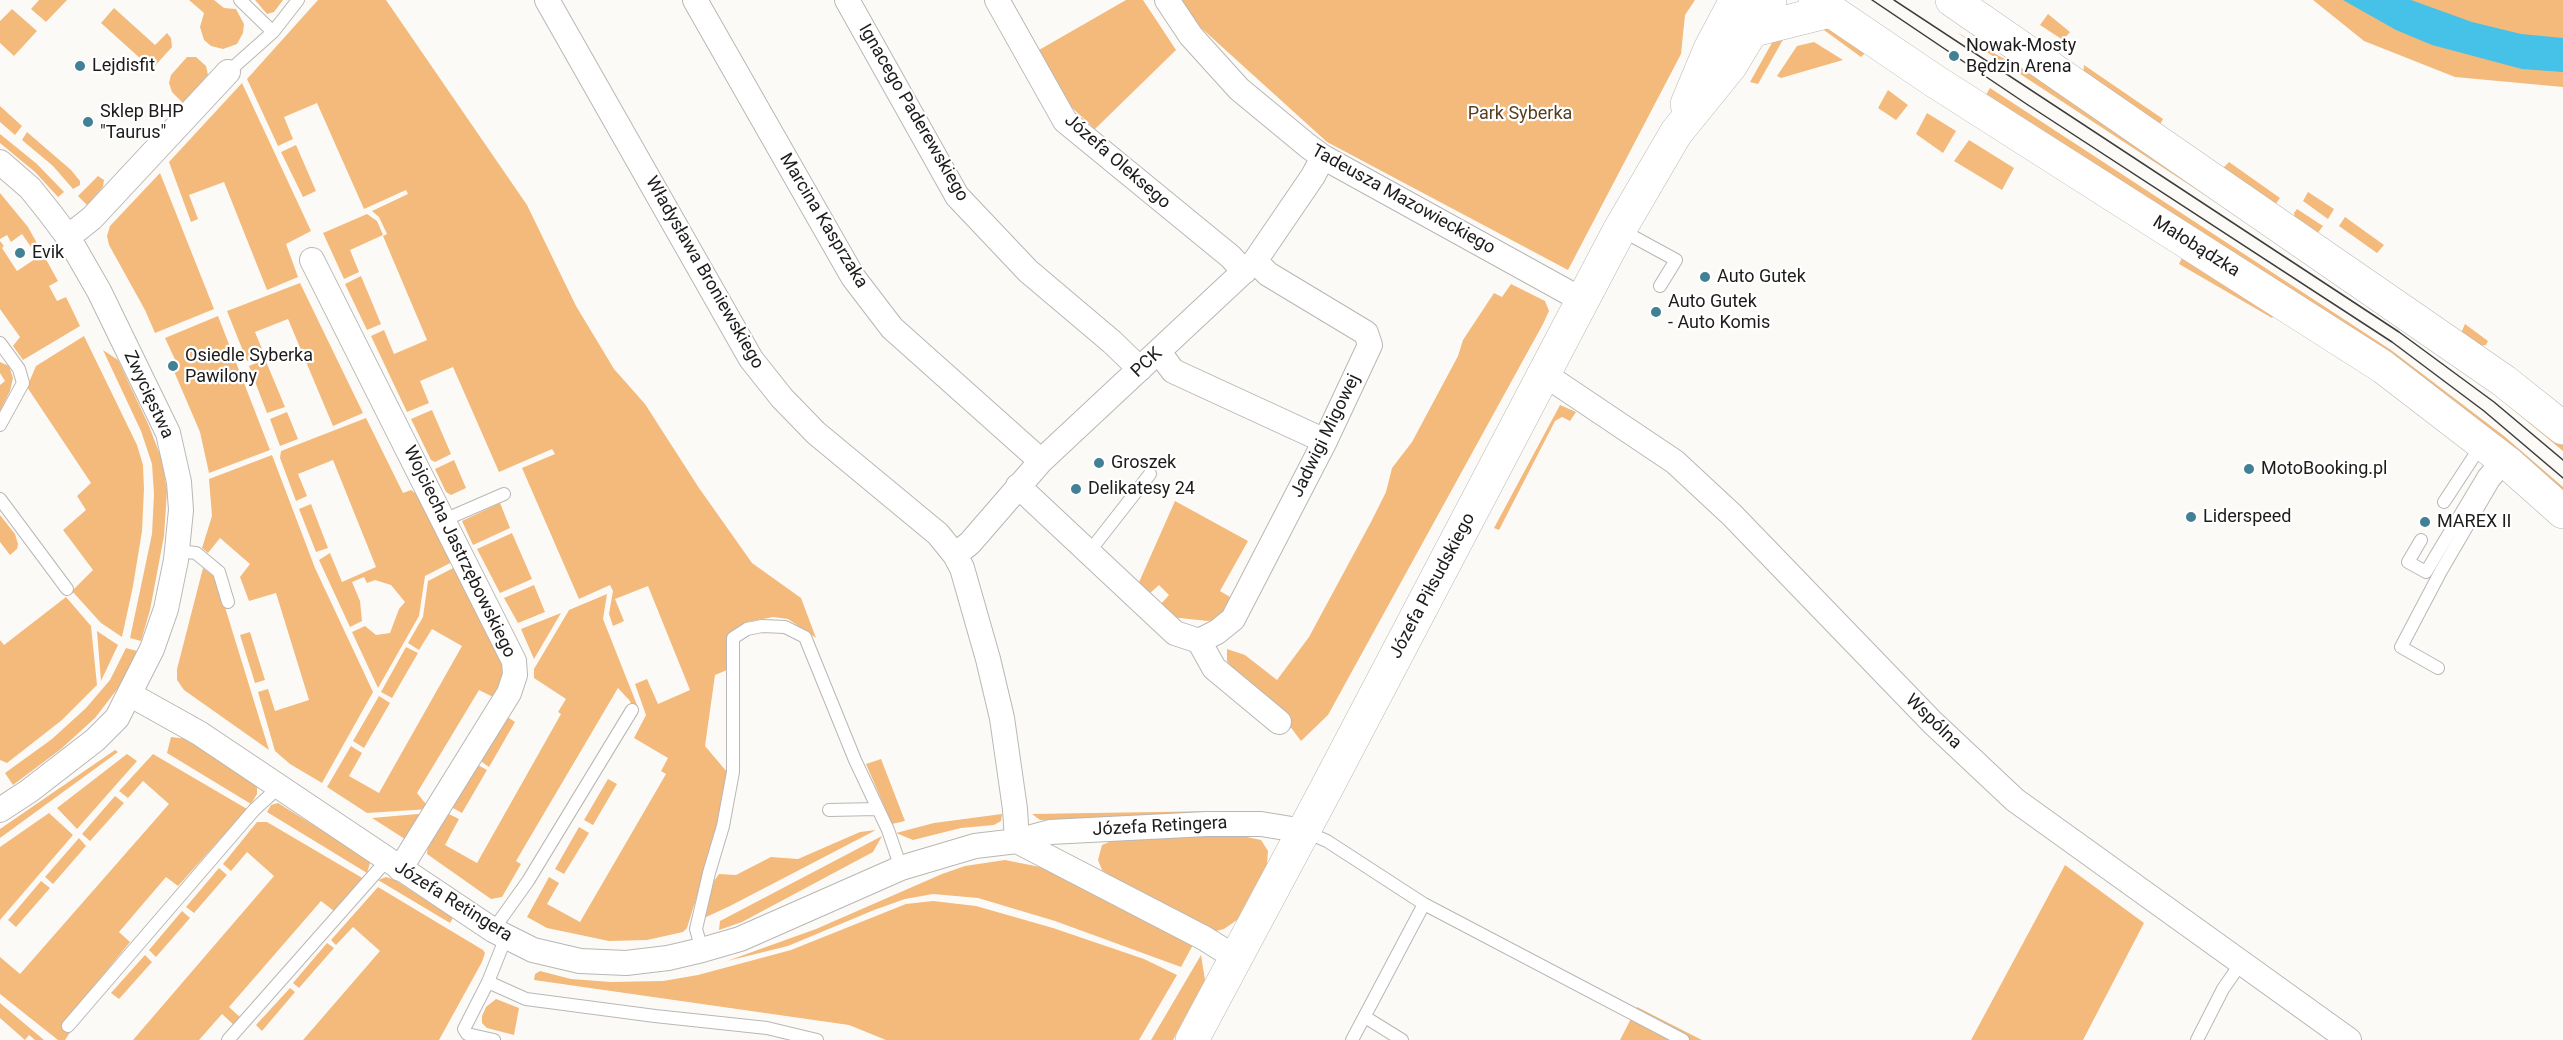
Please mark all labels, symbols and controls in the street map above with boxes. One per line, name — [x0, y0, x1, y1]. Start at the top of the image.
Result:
street label: Ignacego Paderewskiego — [853, 21, 973, 205]
place label: Nowak-Mosty Będzin Arena — [1966, 35, 2076, 78]
marker: Nowak-Mosty Będzin Arena — [1947, 49, 1961, 63]
place label: Lejdisfit — [92, 55, 155, 77]
marker: Lejdisfit — [73, 59, 87, 73]
place label: Sklep BHP "Taurus" — [100, 101, 184, 144]
park label: Park Syberka — [1468, 103, 1572, 125]
street label: Józefa Oleksego — [1060, 110, 1174, 214]
marker: Sklep BHP "Taurus" — [81, 115, 95, 129]
street label: Tadeusza Mazowieckiego — [1307, 141, 1499, 259]
street label: Marcina Kasprzaka — [774, 150, 872, 292]
street label: Władysława Broniewskiego — [640, 173, 768, 373]
street label: Małobądzka — [2148, 212, 2244, 282]
place label: Evik — [32, 242, 64, 264]
marker: Evik — [13, 246, 27, 260]
place label: Auto Gutek — [1717, 266, 1806, 288]
marker: Auto Gutek — [1698, 270, 1712, 284]
place label: Auto Gutek - Auto Komis — [1668, 291, 1770, 334]
marker: Auto Gutek - Auto Komis — [1649, 305, 1663, 319]
street label: PCK — [1127, 343, 1167, 383]
place label: Osiedle Syberka Pawilony — [185, 345, 313, 388]
street label: Zwycięstwa — [118, 348, 178, 442]
marker: Osiedle Syberka Pawilony — [166, 359, 180, 373]
street label: Jadwigi Migowej — [1287, 371, 1365, 501]
street label: Wojciecha Jastrzębowskiego — [398, 442, 520, 662]
place label: Groszek — [1111, 452, 1176, 474]
marker: Groszek — [1092, 456, 1106, 470]
place label: MotoBooking.pl — [2261, 458, 2387, 480]
marker: MotoBooking.pl — [2242, 462, 2256, 476]
place label: Delikatesy 24 — [1088, 478, 1195, 500]
marker: Delikatesy 24 — [1069, 482, 1083, 496]
place label: Liderspeed — [2203, 506, 2292, 528]
street label: Józefa Piłsudskiego — [1386, 510, 1480, 662]
marker: Liderspeed — [2184, 510, 2198, 524]
place label: MAREX II — [2437, 511, 2511, 533]
marker: MAREX II — [2418, 515, 2432, 529]
street label: Wspólna — [1900, 690, 1966, 754]
street label: Józefa Retingera — [1092, 813, 1228, 841]
street label: Józefa Retingera — [390, 857, 516, 947]

